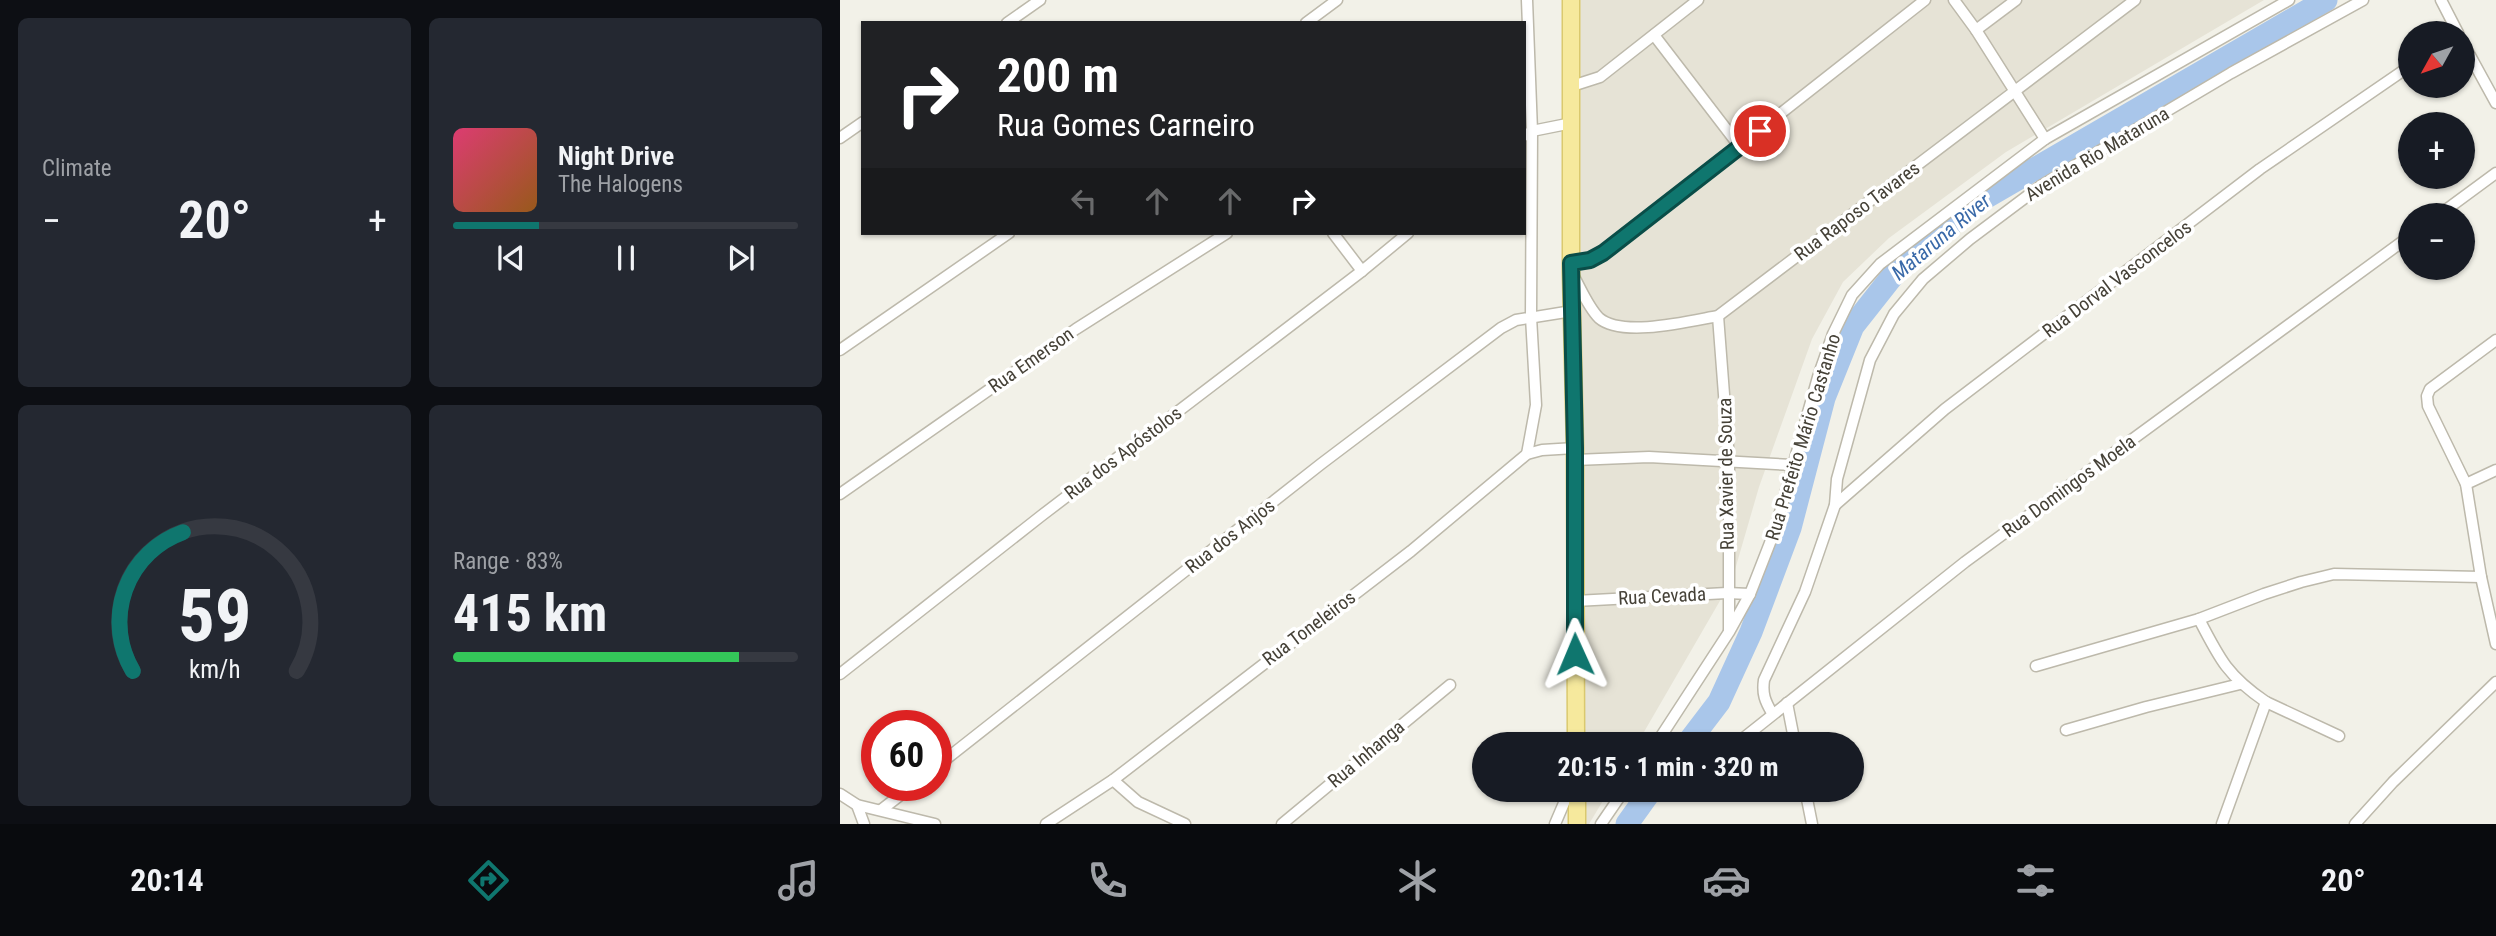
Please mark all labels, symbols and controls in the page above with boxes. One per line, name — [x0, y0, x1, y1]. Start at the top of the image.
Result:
north arrow — [2398, 21, 2474, 98]
map controls — [2398, 21, 2475, 280]
text: 200 m — [997, 47, 1119, 104]
icon: right — [882, 49, 973, 140]
pin — [1730, 101, 1790, 161]
street label: Avenida Rio Mataruna — [2021, 102, 2173, 206]
text: Rua Gomes Carneiro — [997, 106, 1255, 144]
icon: arrive — [1741, 112, 1779, 150]
button: + — [2398, 112, 2475, 189]
text: Night Drive — [558, 141, 674, 171]
text: Climate — [42, 155, 112, 182]
street label: Rua Raposo Tavares — [1790, 156, 1924, 266]
text: The Halogens — [558, 171, 683, 198]
icon: left — [1065, 182, 1103, 220]
icon: ahead — [1138, 182, 1176, 220]
icon: ahead — [1211, 182, 1249, 220]
icon: right — [1284, 182, 1322, 220]
water label: Mataruna River — [1887, 188, 1996, 285]
text: 20° — [178, 190, 251, 251]
text: − — [42, 199, 61, 243]
text: + — [368, 199, 387, 243]
button: − — [2398, 203, 2475, 280]
street label: Rua Dorval Vasconcelos — [2038, 215, 2196, 343]
icon: previous — [492, 239, 530, 277]
icon: pause — [607, 239, 645, 277]
icon: next — [722, 239, 760, 277]
street label: Rua Emerson — [984, 322, 1078, 398]
street label: Rua Prefeito Mário Castanho — [1761, 331, 1845, 543]
street label: Rua Xavier de Souza — [1713, 398, 1739, 550]
street label: Rua dos Apóstolos — [1060, 401, 1186, 505]
street label: Rua Domingos Moela — [1998, 430, 2140, 542]
street label: Rua dos Anjos — [1181, 494, 1279, 578]
text: Range · 83% — [453, 548, 563, 575]
text: 59 — [178, 574, 251, 660]
street label: Rua Cevada — [1618, 582, 1706, 610]
text: 415 km — [453, 583, 607, 644]
street label: Rua Toneleiros — [1258, 586, 1360, 670]
position arrow — [1538, 617, 1612, 691]
text: km/h — [189, 655, 240, 684]
speed limit sign: 60 — [861, 710, 952, 801]
street label: Rua Inhanga — [1323, 715, 1409, 793]
text: 20:15 · 1 min · 320 m — [1558, 752, 1778, 782]
icon: directions — [464, 856, 513, 905]
icon: music — [774, 856, 823, 905]
icon: phone — [1083, 856, 1132, 905]
icon: climate — [1393, 856, 1442, 905]
icon: car — [1702, 856, 1751, 905]
icon: filters — [2011, 856, 2060, 905]
text: 20:14 — [130, 861, 204, 899]
text: 20° — [2321, 861, 2366, 899]

